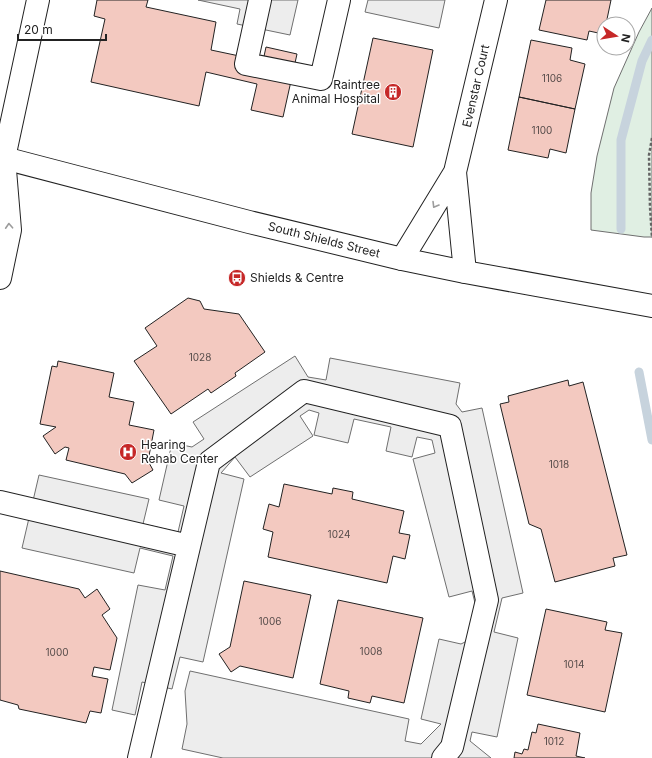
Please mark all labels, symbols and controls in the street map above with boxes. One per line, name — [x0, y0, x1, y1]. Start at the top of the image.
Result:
scale bar — [18, 16, 106, 42]
north arrow — [596, 16, 636, 56]
text: 20 m — [24, 22, 53, 37]
text: N — [618, 33, 634, 44]
street label: Evenstar Court — [459, 43, 492, 129]
house number: 1106 — [542, 72, 562, 84]
place label: Raintree Animal Hospital — [292, 77, 380, 106]
building icon: Raintree Animal Hospital — [383, 82, 403, 102]
house number: 1100 — [532, 124, 552, 136]
one-way arrow — [432, 201, 440, 208]
street label: South Shields Street — [267, 218, 382, 261]
one-way arrow — [5, 223, 14, 229]
bus stop icon: Shields & Centre — [227, 268, 247, 288]
place label: Shields & Centre — [250, 270, 344, 285]
house number: 1028 — [189, 351, 211, 363]
place label: Hearing Rehab Center — [141, 437, 219, 466]
hospital icon: Hearing Rehab Center — [118, 442, 138, 462]
house number: 1018 — [549, 458, 569, 470]
house number: 1024 — [328, 528, 350, 540]
house number: 1006 — [259, 615, 281, 627]
house number: 1008 — [360, 645, 382, 657]
house number: 1000 — [46, 646, 69, 658]
house number: 1014 — [564, 658, 584, 670]
house number: 1012 — [544, 735, 564, 747]

